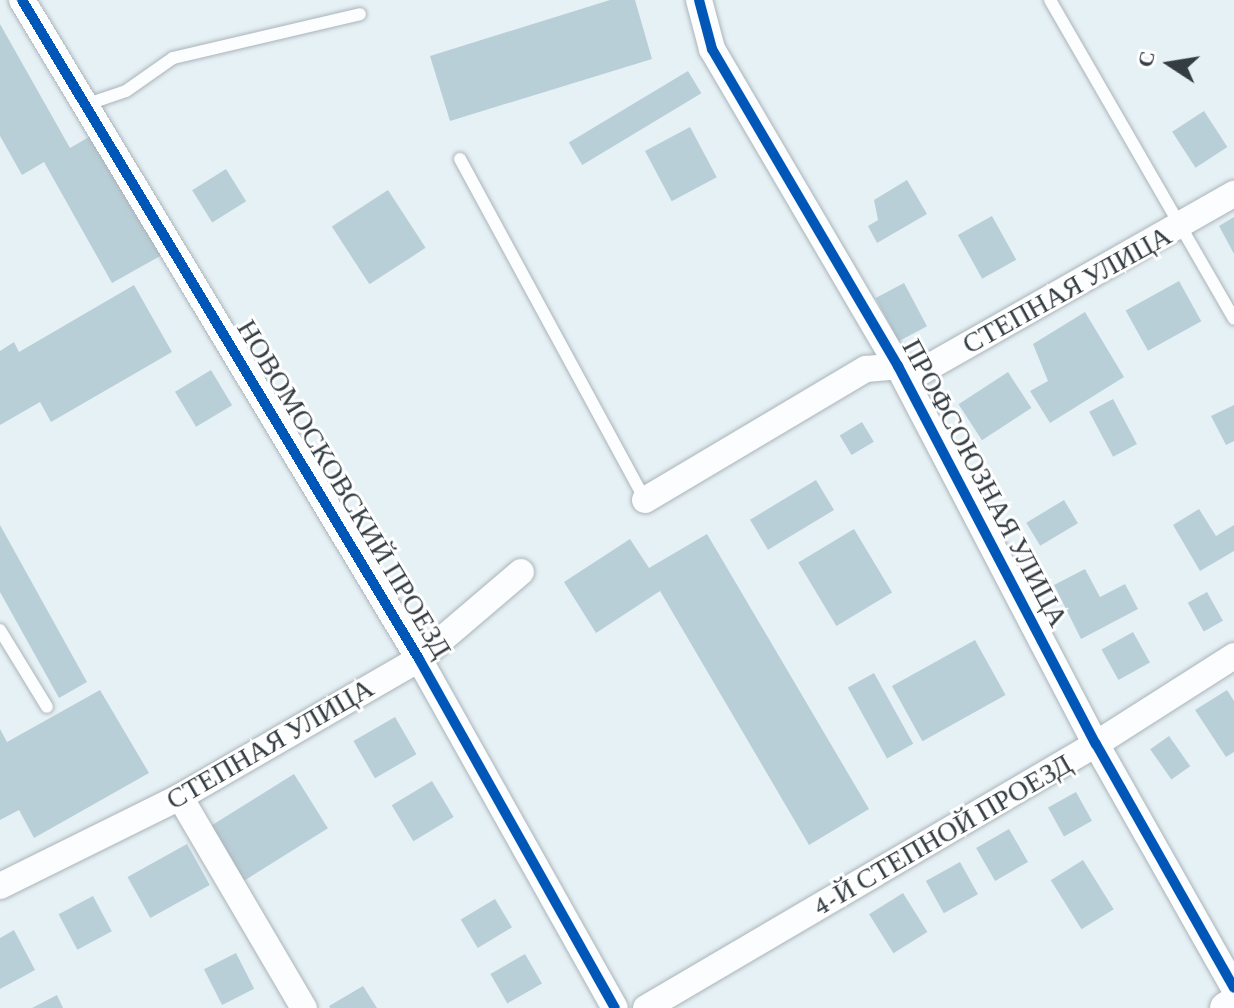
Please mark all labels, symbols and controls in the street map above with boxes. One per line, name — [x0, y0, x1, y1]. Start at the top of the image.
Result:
north arrow — [1130, 24, 1210, 104]
text: С — [1132, 49, 1160, 69]
street label: СТЕПНАЯ УЛИЦА — [957, 219, 1177, 361]
street label: НОВОМОСКОВСКИЙ ПРОЕЗД — [230, 314, 458, 664]
street label: ПРОФСОЮЗНАЯ УЛИЦА — [895, 333, 1075, 633]
street label: СТЕПНАЯ УЛИЦА — [160, 671, 380, 817]
street label: 4-Й СТЕПНОЙ ПРОЕЗД — [806, 747, 1078, 923]

